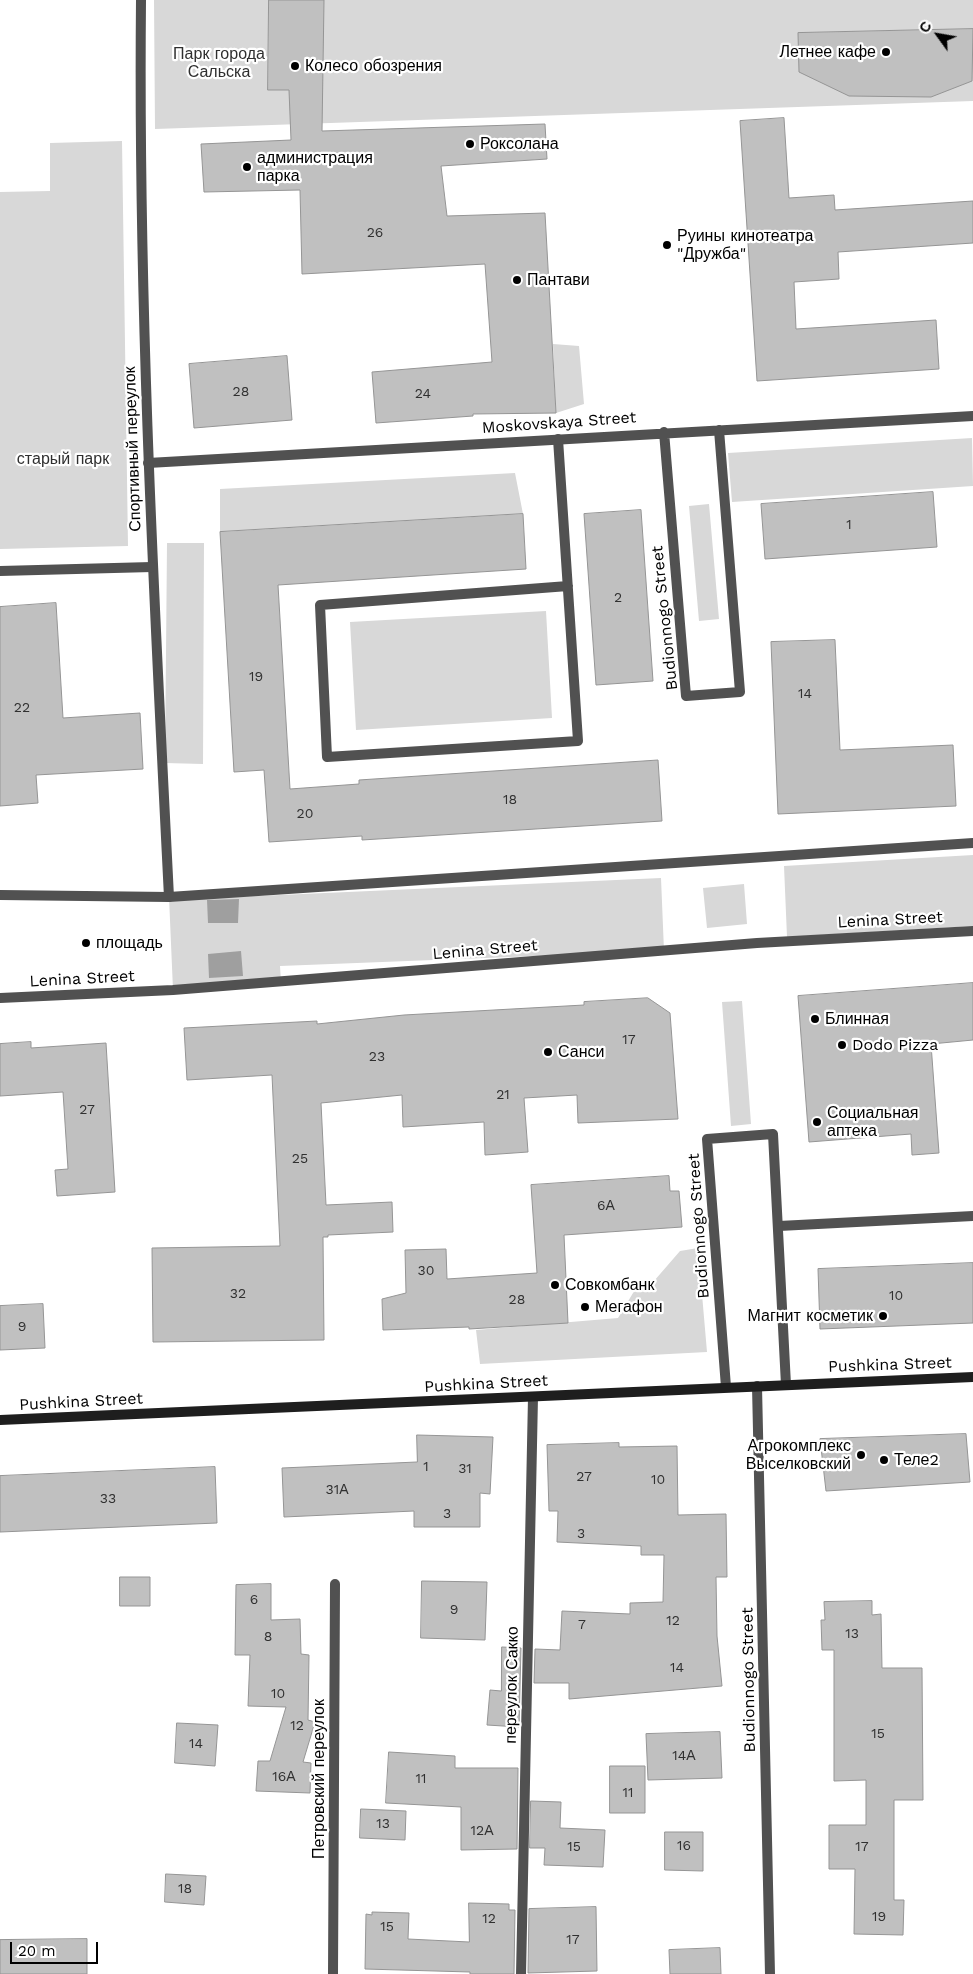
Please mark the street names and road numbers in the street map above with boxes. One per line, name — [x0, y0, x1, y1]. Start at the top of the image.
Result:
street label: Спортивный переулок — [121, 366, 145, 532]
street label: Moskovskaya Street — [481, 408, 637, 438]
street label: Budionnogo Street — [648, 545, 682, 691]
street label: Lenina Street — [837, 908, 943, 932]
street label: Lenina Street — [432, 936, 538, 964]
street label: Lenina Street — [29, 967, 135, 991]
street label: Budionnogo Street — [684, 1153, 714, 1299]
street label: Pushkina Street — [828, 1353, 952, 1377]
street label: Pushkina Street — [424, 1371, 548, 1397]
street label: Pushkina Street — [19, 1389, 143, 1415]
street label: Budionnogo Street — [738, 1607, 760, 1753]
street label: переулок Сакко — [501, 1626, 523, 1744]
street label: Петровский переулок — [309, 1699, 329, 1859]

